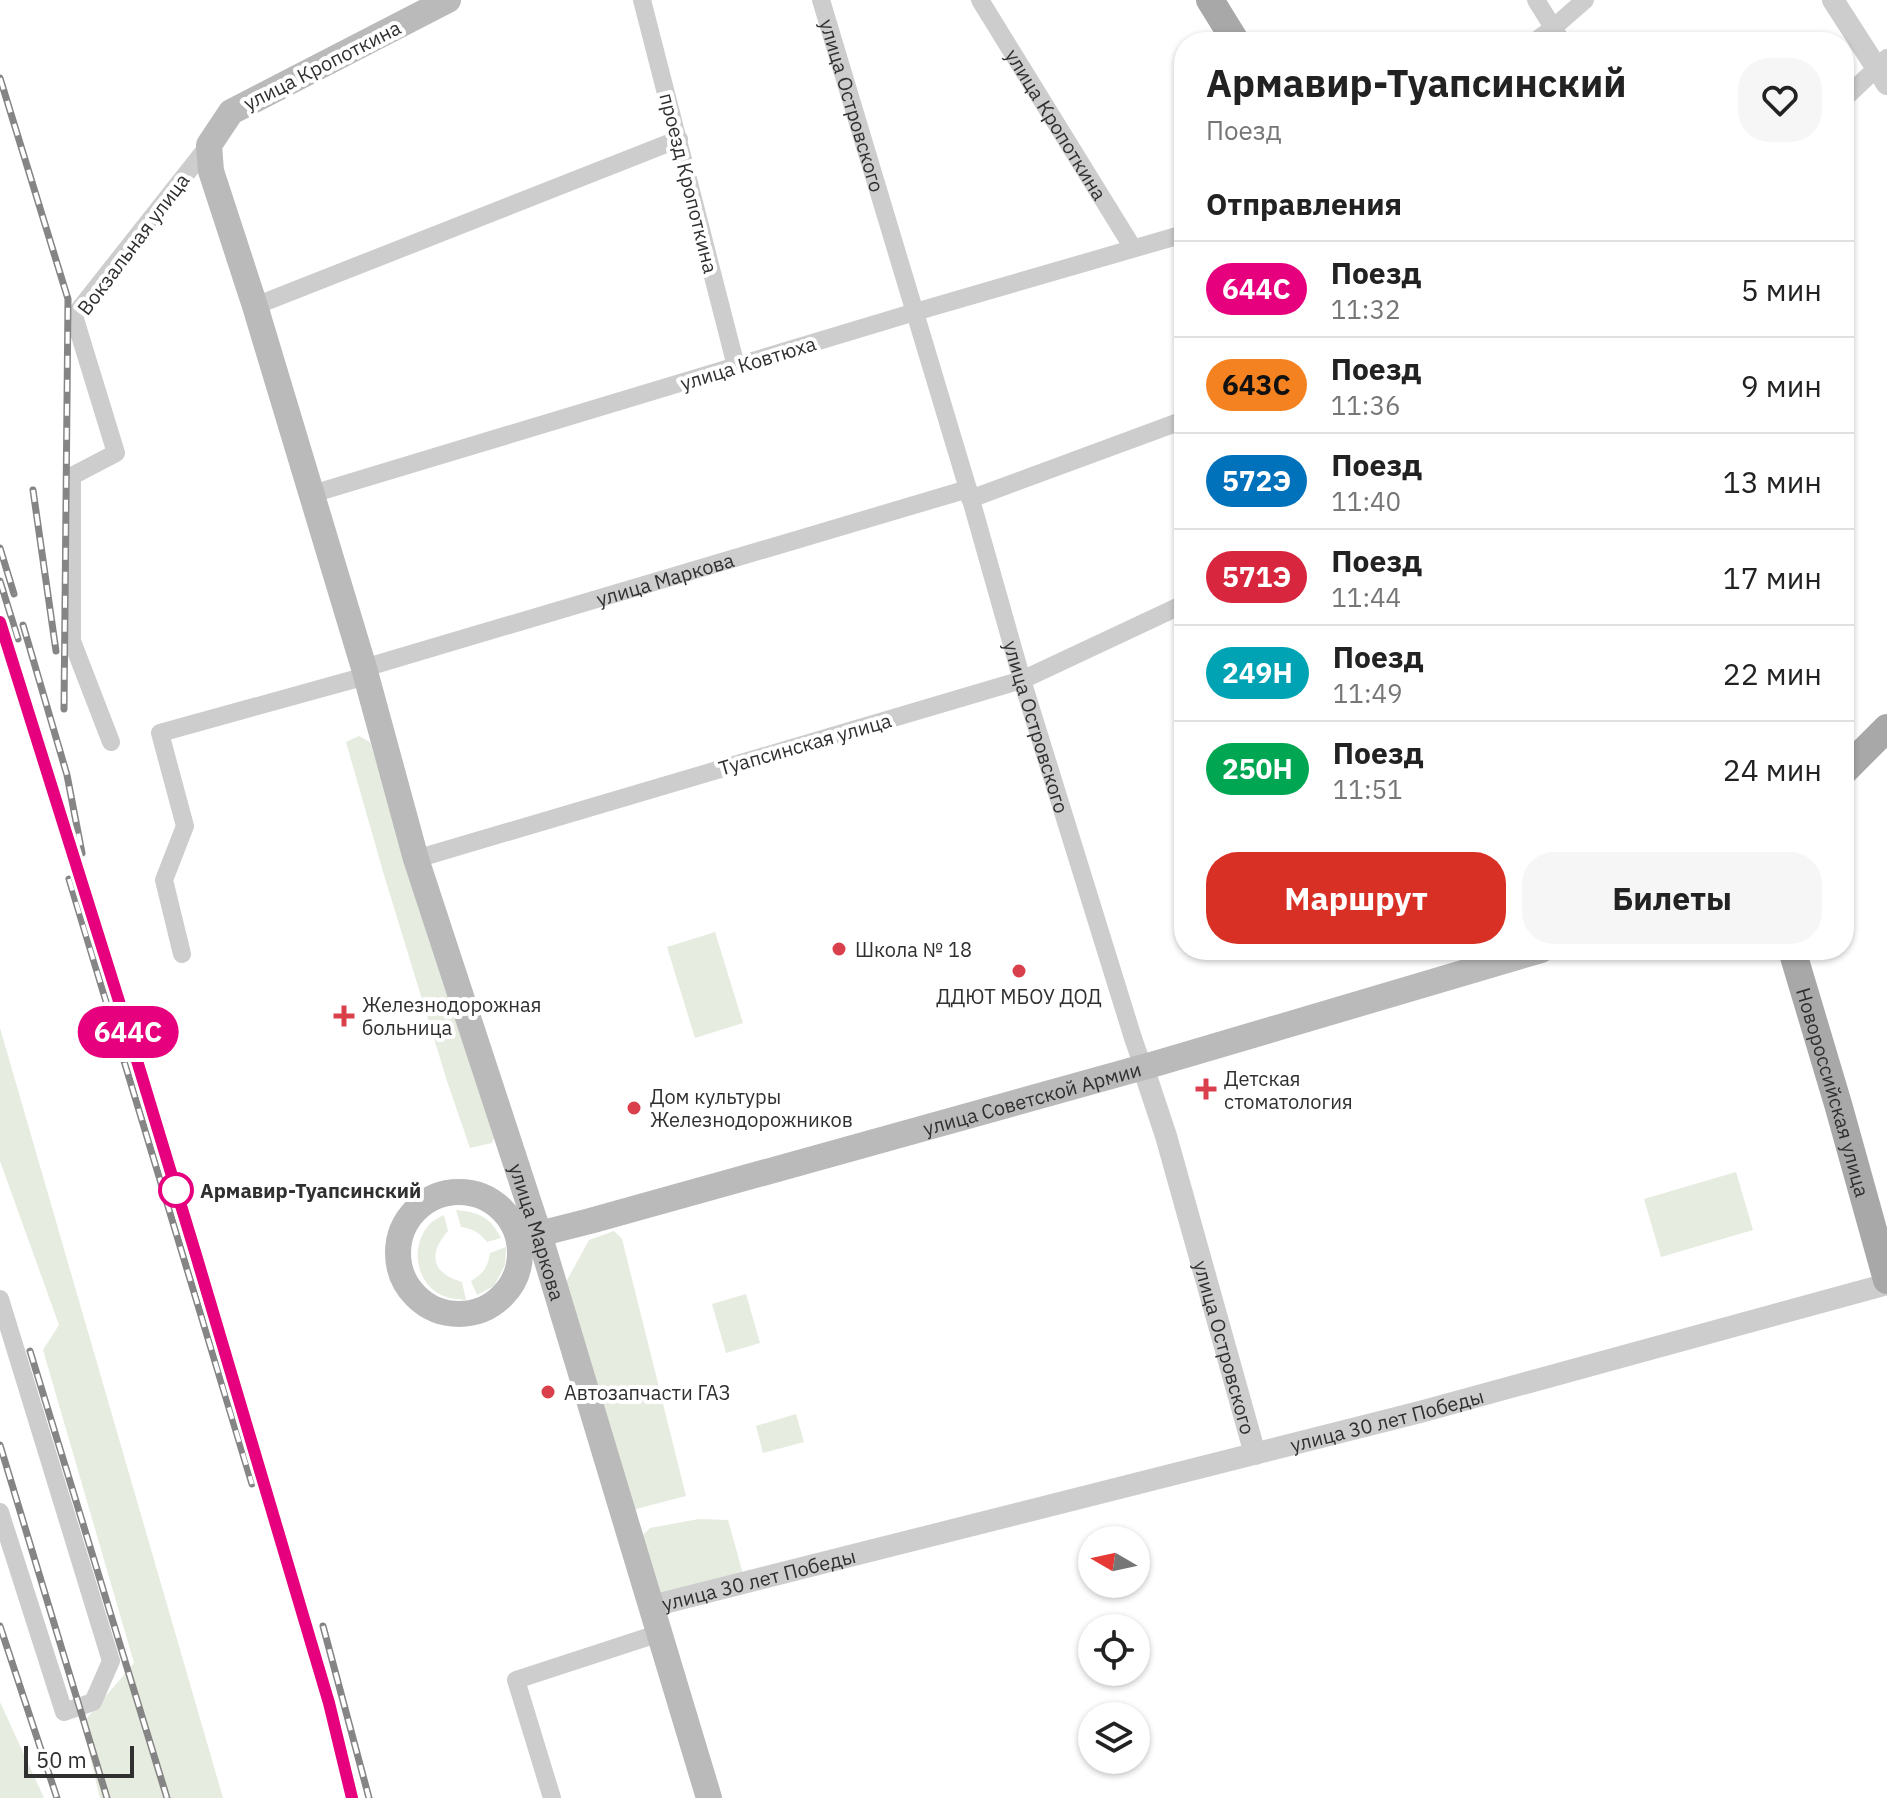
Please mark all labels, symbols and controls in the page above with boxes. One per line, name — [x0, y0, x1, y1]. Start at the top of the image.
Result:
street label: улица Кропоткина — [239, 14, 406, 116]
street label: улица Островского — [814, 16, 891, 195]
street label: улица Кропоткина — [1000, 43, 1114, 205]
text: Армавир-Туапсинский — [1206, 58, 1626, 107]
button: heart — [1738, 58, 1822, 142]
street label: проезд Кропоткина — [654, 90, 725, 276]
text: Поезд — [1206, 113, 1281, 147]
street label: Вокзальная улица — [71, 167, 195, 320]
text: Отправления — [1206, 184, 1402, 223]
text: Поезд — [1331, 253, 1421, 292]
text: 644С — [1222, 270, 1291, 307]
text: 5 мин — [1741, 270, 1822, 309]
text: 11:32 — [1331, 292, 1401, 326]
street label: улица Ковтюха — [677, 329, 819, 396]
text: Поезд — [1331, 349, 1421, 388]
text: 643С — [1222, 366, 1291, 403]
text: 9 мин — [1741, 366, 1822, 405]
text: 11:36 — [1331, 388, 1401, 422]
text: Поезд — [1331, 445, 1422, 484]
text: 572Э — [1222, 462, 1291, 499]
text: 13 мин — [1723, 462, 1822, 501]
text: 11:40 — [1331, 484, 1401, 518]
text: Поезд — [1331, 541, 1422, 580]
street label: улица Маркова — [593, 546, 737, 612]
text: 571Э — [1222, 558, 1291, 595]
text: 17 мин — [1723, 558, 1822, 597]
text: 11:44 — [1331, 580, 1401, 614]
street label: улица Островского — [998, 637, 1076, 816]
text: Поезд — [1333, 637, 1423, 676]
text: 249Н — [1222, 654, 1293, 691]
text: 22 мин — [1723, 654, 1822, 693]
text: 11:49 — [1333, 676, 1403, 710]
street label: Туапсинская улица — [716, 706, 895, 782]
text: Поезд — [1333, 733, 1423, 772]
text: 250Н — [1222, 750, 1293, 787]
text: 24 мин — [1723, 750, 1822, 789]
text: 11:51 — [1333, 772, 1403, 806]
button: Маршрут — [1206, 852, 1506, 944]
button: Билеты — [1522, 852, 1822, 944]
place label: Школа № 18 — [855, 936, 972, 963]
marker: Школа № 18 — [830, 940, 848, 958]
marker: ДДЮТ МБОУ ДОД — [1010, 962, 1028, 980]
place label: ДДЮТ МБОУ ДОД — [936, 983, 1102, 1010]
street label: Новороссийская улица — [1790, 984, 1877, 1200]
place label: Железнодорожная больница — [362, 991, 541, 1041]
marker: Железнодорожная больница — [333, 1005, 355, 1027]
line badge: 644С — [72, 1006, 184, 1058]
text: 644С — [94, 1013, 162, 1050]
street label: улица Советской Армии — [920, 1055, 1144, 1141]
place label: Детская стоматология — [1224, 1065, 1353, 1115]
marker: Детская стоматология — [1195, 1078, 1217, 1100]
place label: Дом культуры Железнодорожников — [650, 1083, 853, 1133]
marker: Дом культуры Железнодорожников — [625, 1099, 643, 1117]
street label: улица Маркова — [503, 1160, 572, 1304]
marker: Армавир-Туапсинский — [159, 1173, 193, 1207]
place label: Армавир-Туапсинский — [200, 1177, 421, 1204]
street label: улица Островского — [1188, 1257, 1262, 1437]
place label: Автозапчасти ГАЗ — [564, 1379, 730, 1406]
street label: улица 30 лет Победы — [1287, 1382, 1487, 1458]
marker: Автозапчасти ГАЗ — [539, 1383, 557, 1401]
north arrow — [1078, 1526, 1150, 1598]
map controls — [1078, 1526, 1150, 1774]
street label: улица 30 лет Победы — [659, 1542, 858, 1617]
button: locate — [1078, 1614, 1150, 1686]
button: layers — [1078, 1702, 1150, 1774]
scale bar — [24, 1742, 134, 1778]
text: 50 m — [36, 1745, 87, 1774]

